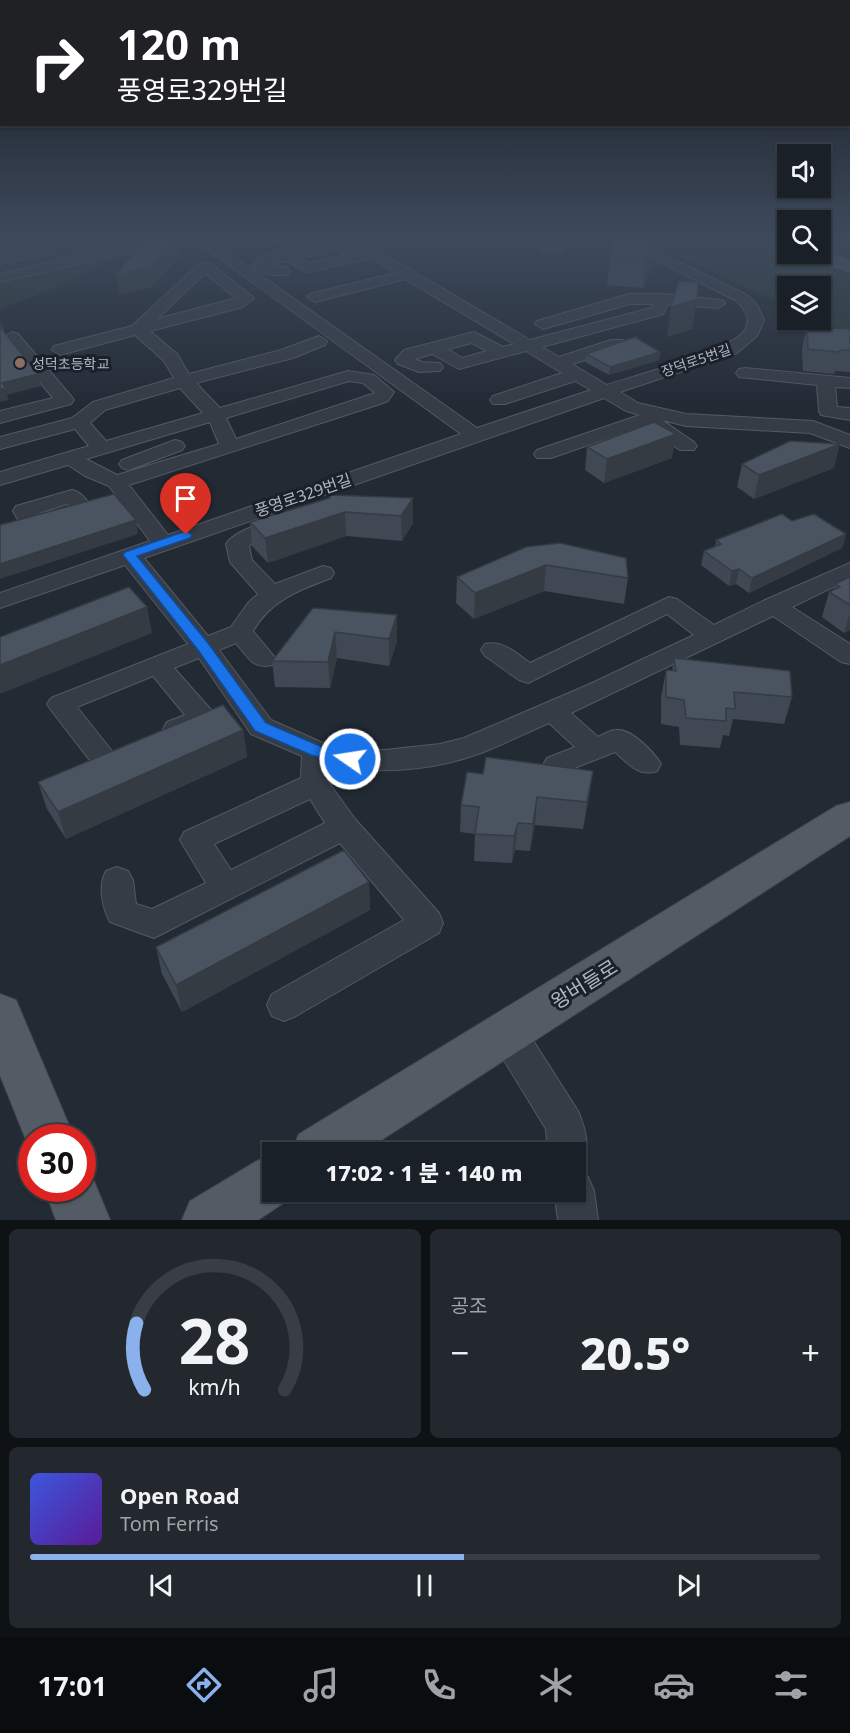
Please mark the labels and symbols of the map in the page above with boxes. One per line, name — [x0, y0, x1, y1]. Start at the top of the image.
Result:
street label: 장덕로5번길 — [659, 339, 733, 381]
place label: 성덕초등학교 — [32, 354, 109, 373]
marker: 성덕초등학교 — [13, 356, 27, 370]
street label: 풍영로329번길 — [252, 468, 354, 522]
pin — [160, 473, 211, 535]
position arrow — [318, 727, 382, 791]
street label: 왕버들로 — [546, 953, 622, 1015]
speed limit sign: 30 — [18, 1124, 96, 1202]

